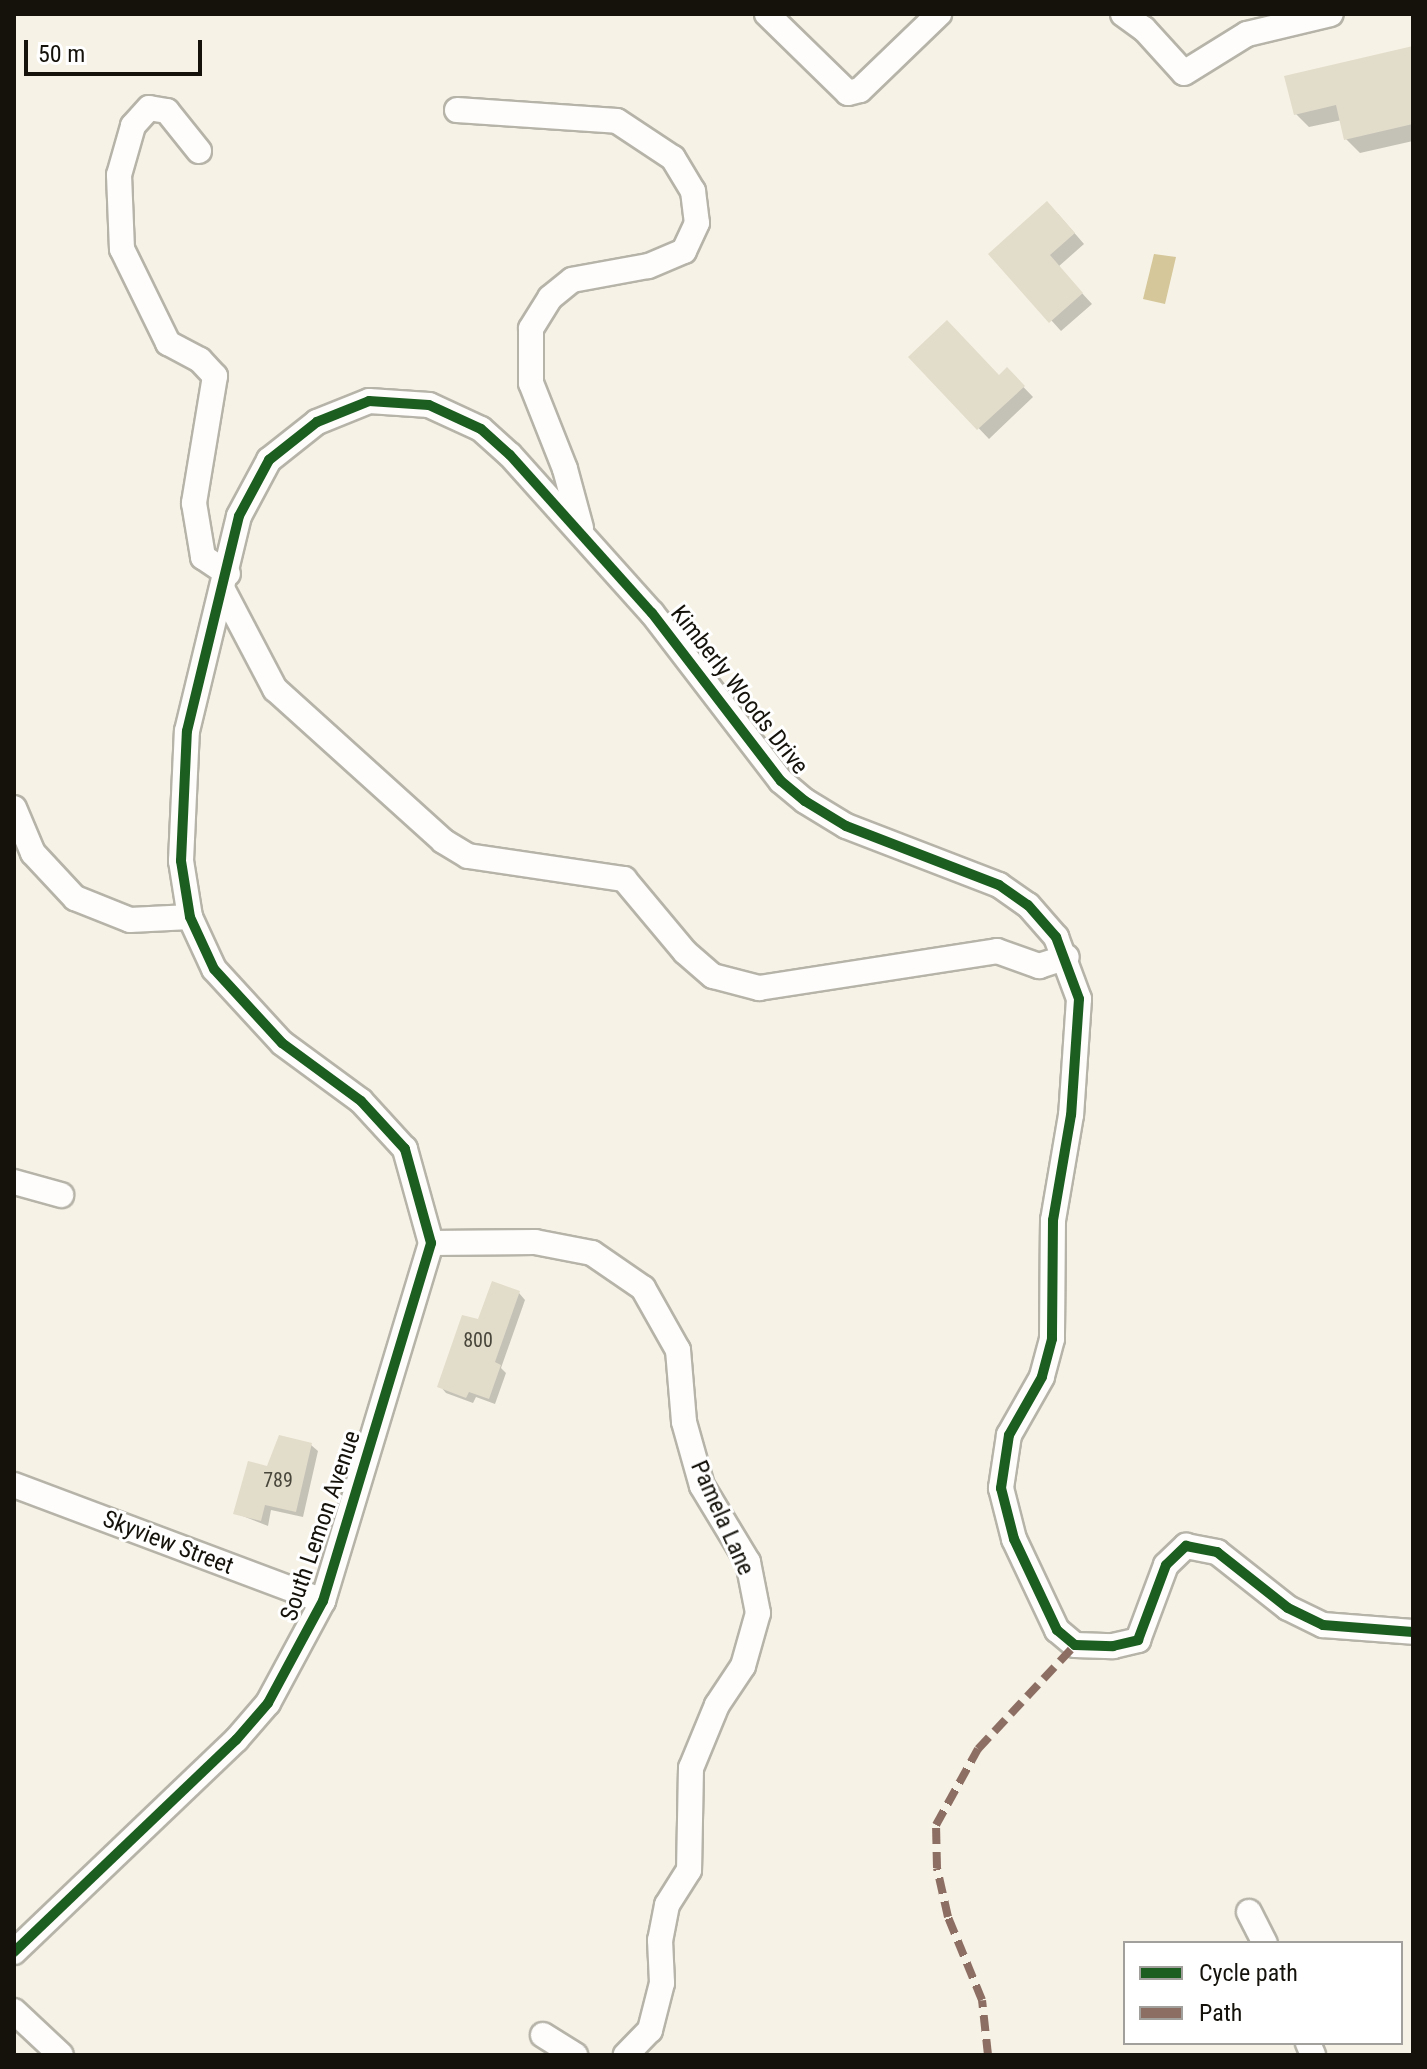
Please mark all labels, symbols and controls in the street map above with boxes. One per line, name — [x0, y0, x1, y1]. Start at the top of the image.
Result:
scale bar — [28, 24, 206, 74]
text: 50 m — [38, 40, 85, 68]
street label: Kimberly Woods Drive — [664, 600, 814, 780]
house number: 800 — [463, 1328, 493, 1352]
street label: South Lemon Avenue — [275, 1427, 367, 1625]
street label: Pamela Lane — [684, 1456, 760, 1580]
house number: 789 — [263, 1468, 293, 1492]
street label: Skyview Street — [99, 1505, 237, 1581]
legend — [1123, 1941, 1403, 2045]
text: Cycle path — [1199, 1959, 1298, 1987]
text: Path — [1199, 1999, 1242, 2027]

